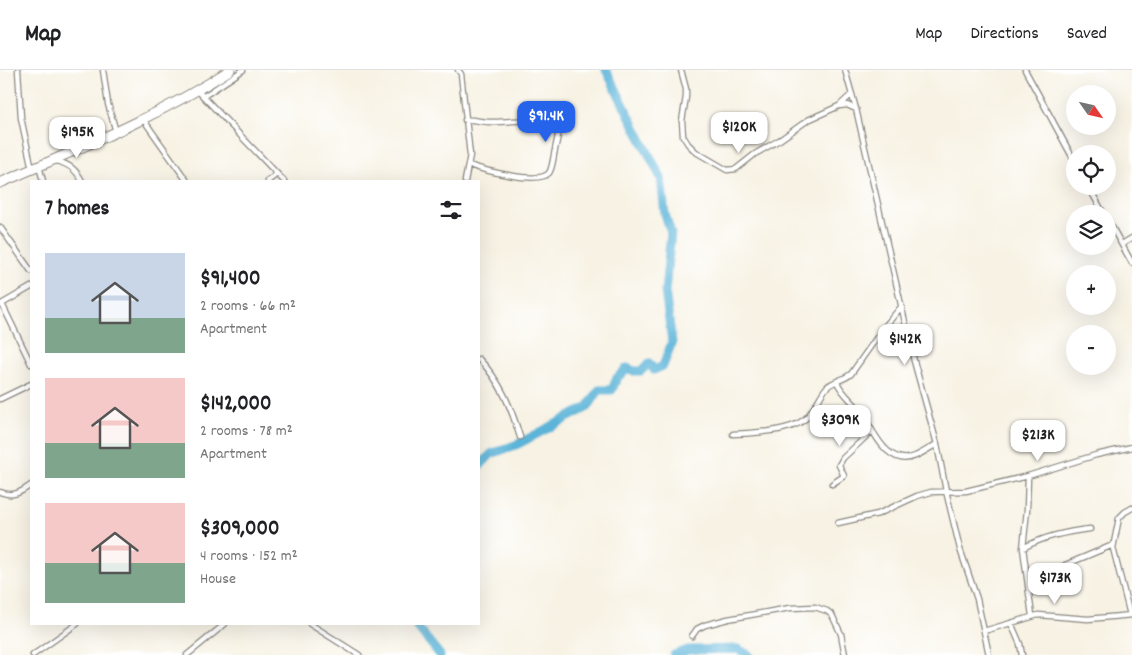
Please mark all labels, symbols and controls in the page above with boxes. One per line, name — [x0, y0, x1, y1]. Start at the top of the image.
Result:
text: Map — [25, 18, 61, 52]
text: Map — [915, 22, 942, 47]
text: Directions — [970, 22, 1039, 47]
text: Saved — [1067, 22, 1107, 47]
north arrow — [1066, 85, 1116, 135]
map controls — [1066, 85, 1116, 375]
pin: $91.4K — [505, 100, 587, 143]
text: $91.4K — [528, 105, 564, 128]
pin: $120K — [704, 112, 774, 154]
pin: $195K — [42, 116, 112, 159]
text: $120K — [722, 116, 756, 139]
text: $195K — [60, 121, 94, 144]
button: locate — [1066, 145, 1116, 195]
text: 7 homes — [45, 195, 109, 225]
icon: filters — [437, 196, 465, 224]
button: layers — [1066, 205, 1116, 255]
text: $91,400 — [200, 265, 260, 295]
button: + — [1066, 265, 1116, 315]
icon: home — [85, 273, 145, 333]
text: 2 rooms · 66 m² — [200, 295, 296, 318]
text: Apartment — [200, 318, 267, 341]
pin: $142K — [870, 324, 940, 366]
button: − — [1066, 325, 1116, 375]
text: $142K — [889, 328, 921, 351]
text: $142,000 — [200, 390, 271, 420]
icon: home — [85, 398, 145, 458]
pin: $309K — [805, 404, 875, 447]
text: $309K — [821, 409, 859, 432]
text: 2 rooms · 78 m² — [200, 420, 293, 443]
pin: $213K — [1003, 420, 1073, 462]
text: $213K — [1021, 424, 1055, 447]
text: Apartment — [200, 443, 267, 466]
text: $309,000 — [200, 515, 279, 545]
icon: home — [85, 523, 145, 583]
text: 4 rooms · 152 m² — [200, 545, 298, 568]
pin: $173K — [1020, 562, 1090, 605]
text: $173K — [1039, 567, 1071, 590]
text: House — [200, 568, 236, 591]

